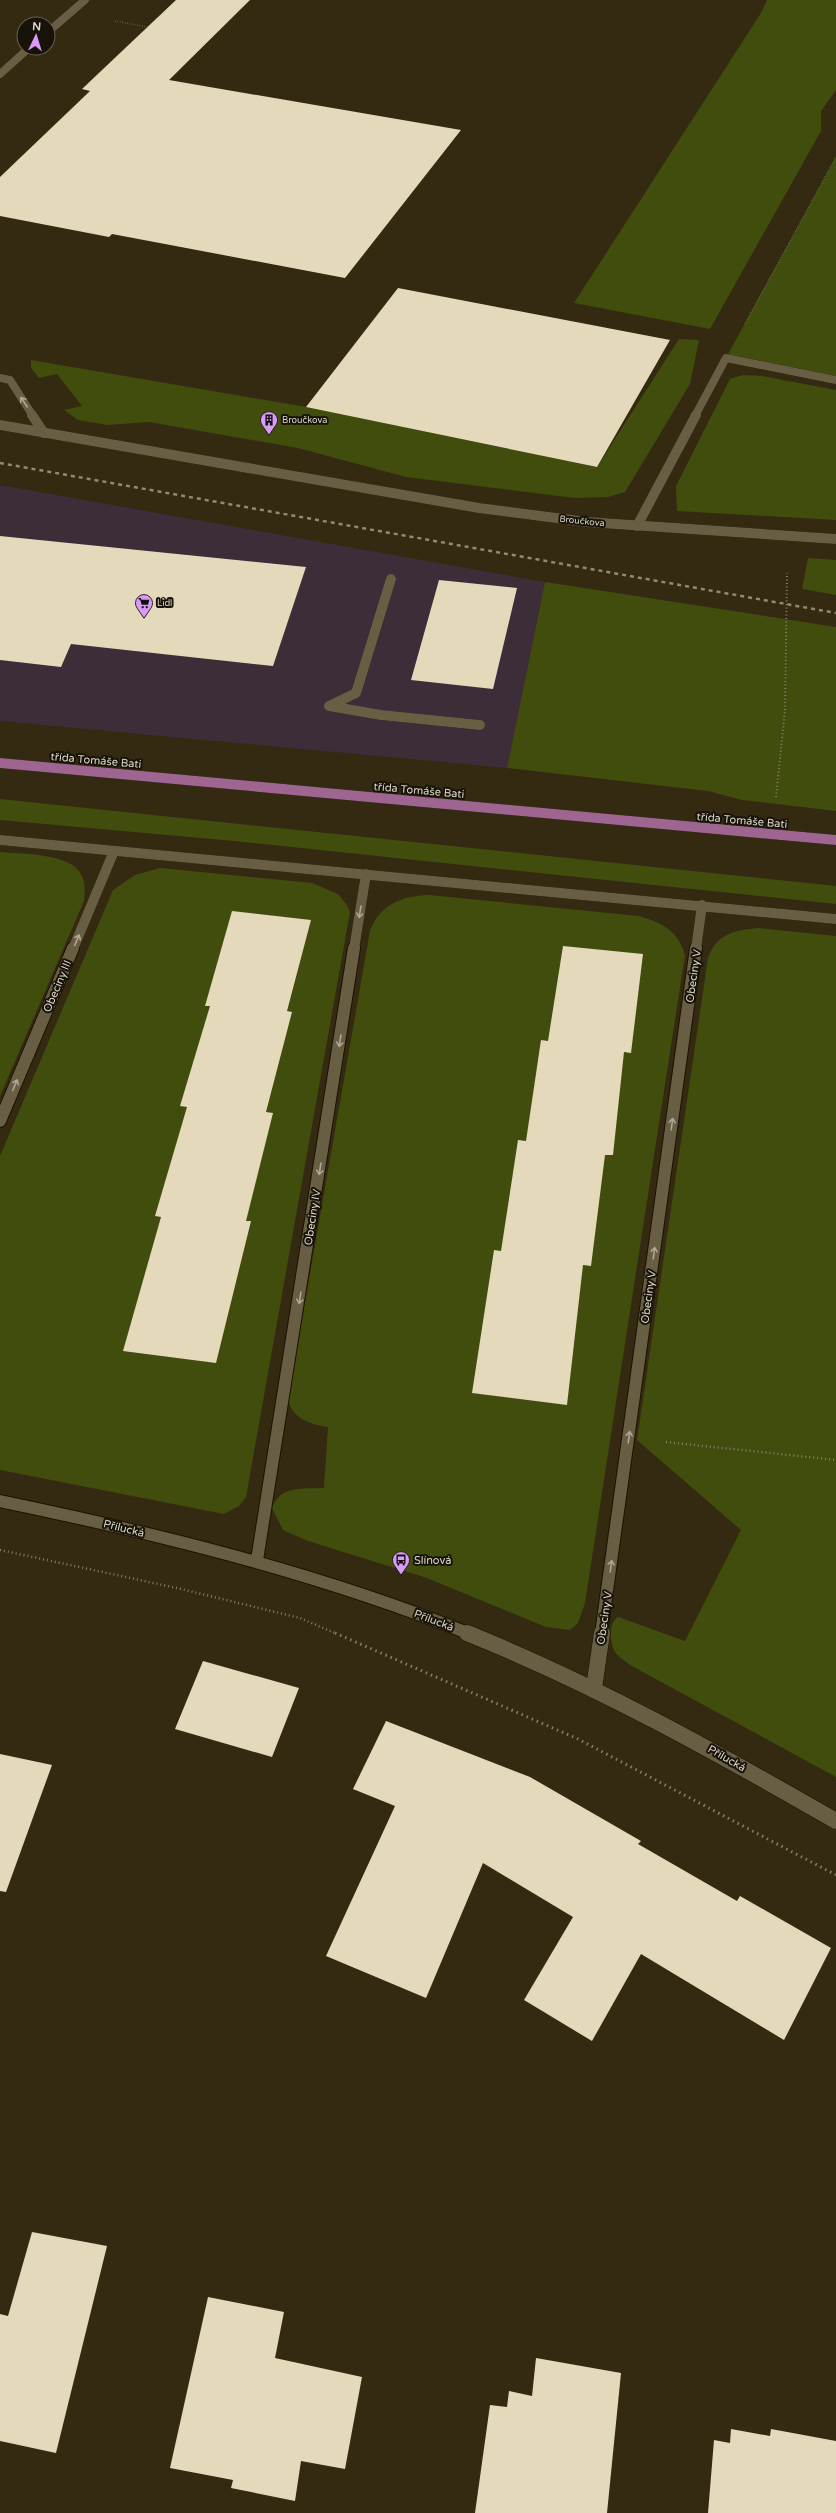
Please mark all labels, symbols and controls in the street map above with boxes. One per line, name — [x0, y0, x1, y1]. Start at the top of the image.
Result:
north arrow — [16, 16, 56, 56]
text: N — [32, 20, 42, 33]
one-way arrow — [20, 397, 28, 408]
building icon: Broučkova — [259, 410, 279, 435]
place label: Broučkova — [282, 415, 327, 426]
street label: Broučkova — [559, 514, 605, 529]
supermarket icon: Lidl — [134, 593, 154, 618]
place label: Lidl — [157, 598, 172, 609]
street label: třída Tomáše Bati — [50, 750, 142, 771]
street label: třída Tomáše Bati — [373, 780, 465, 801]
street label: třída Tomáše Bati — [696, 810, 788, 831]
one-way arrow — [356, 906, 364, 919]
one-way arrow — [73, 934, 81, 946]
street label: Obeciny V — [683, 948, 704, 1004]
street label: Obeciny III — [41, 958, 74, 1014]
one-way arrow — [336, 1034, 344, 1047]
one-way arrow — [12, 1080, 19, 1092]
one-way arrow — [668, 1118, 676, 1131]
one-way arrow — [316, 1162, 324, 1175]
street label: Obeciny IV — [302, 1188, 323, 1246]
one-way arrow — [650, 1247, 658, 1260]
street label: Obeciny V — [638, 1269, 659, 1325]
one-way arrow — [296, 1291, 304, 1304]
one-way arrow — [625, 1431, 633, 1444]
street label: Přílucká — [102, 1517, 146, 1540]
bus stop icon: Slínová — [391, 1550, 411, 1575]
place label: Slínová — [414, 1554, 451, 1567]
one-way arrow — [607, 1560, 615, 1573]
street label: Obeciny V — [594, 1590, 615, 1646]
street label: Přílucká — [412, 1607, 456, 1634]
street label: Přílucká — [705, 1742, 748, 1774]

